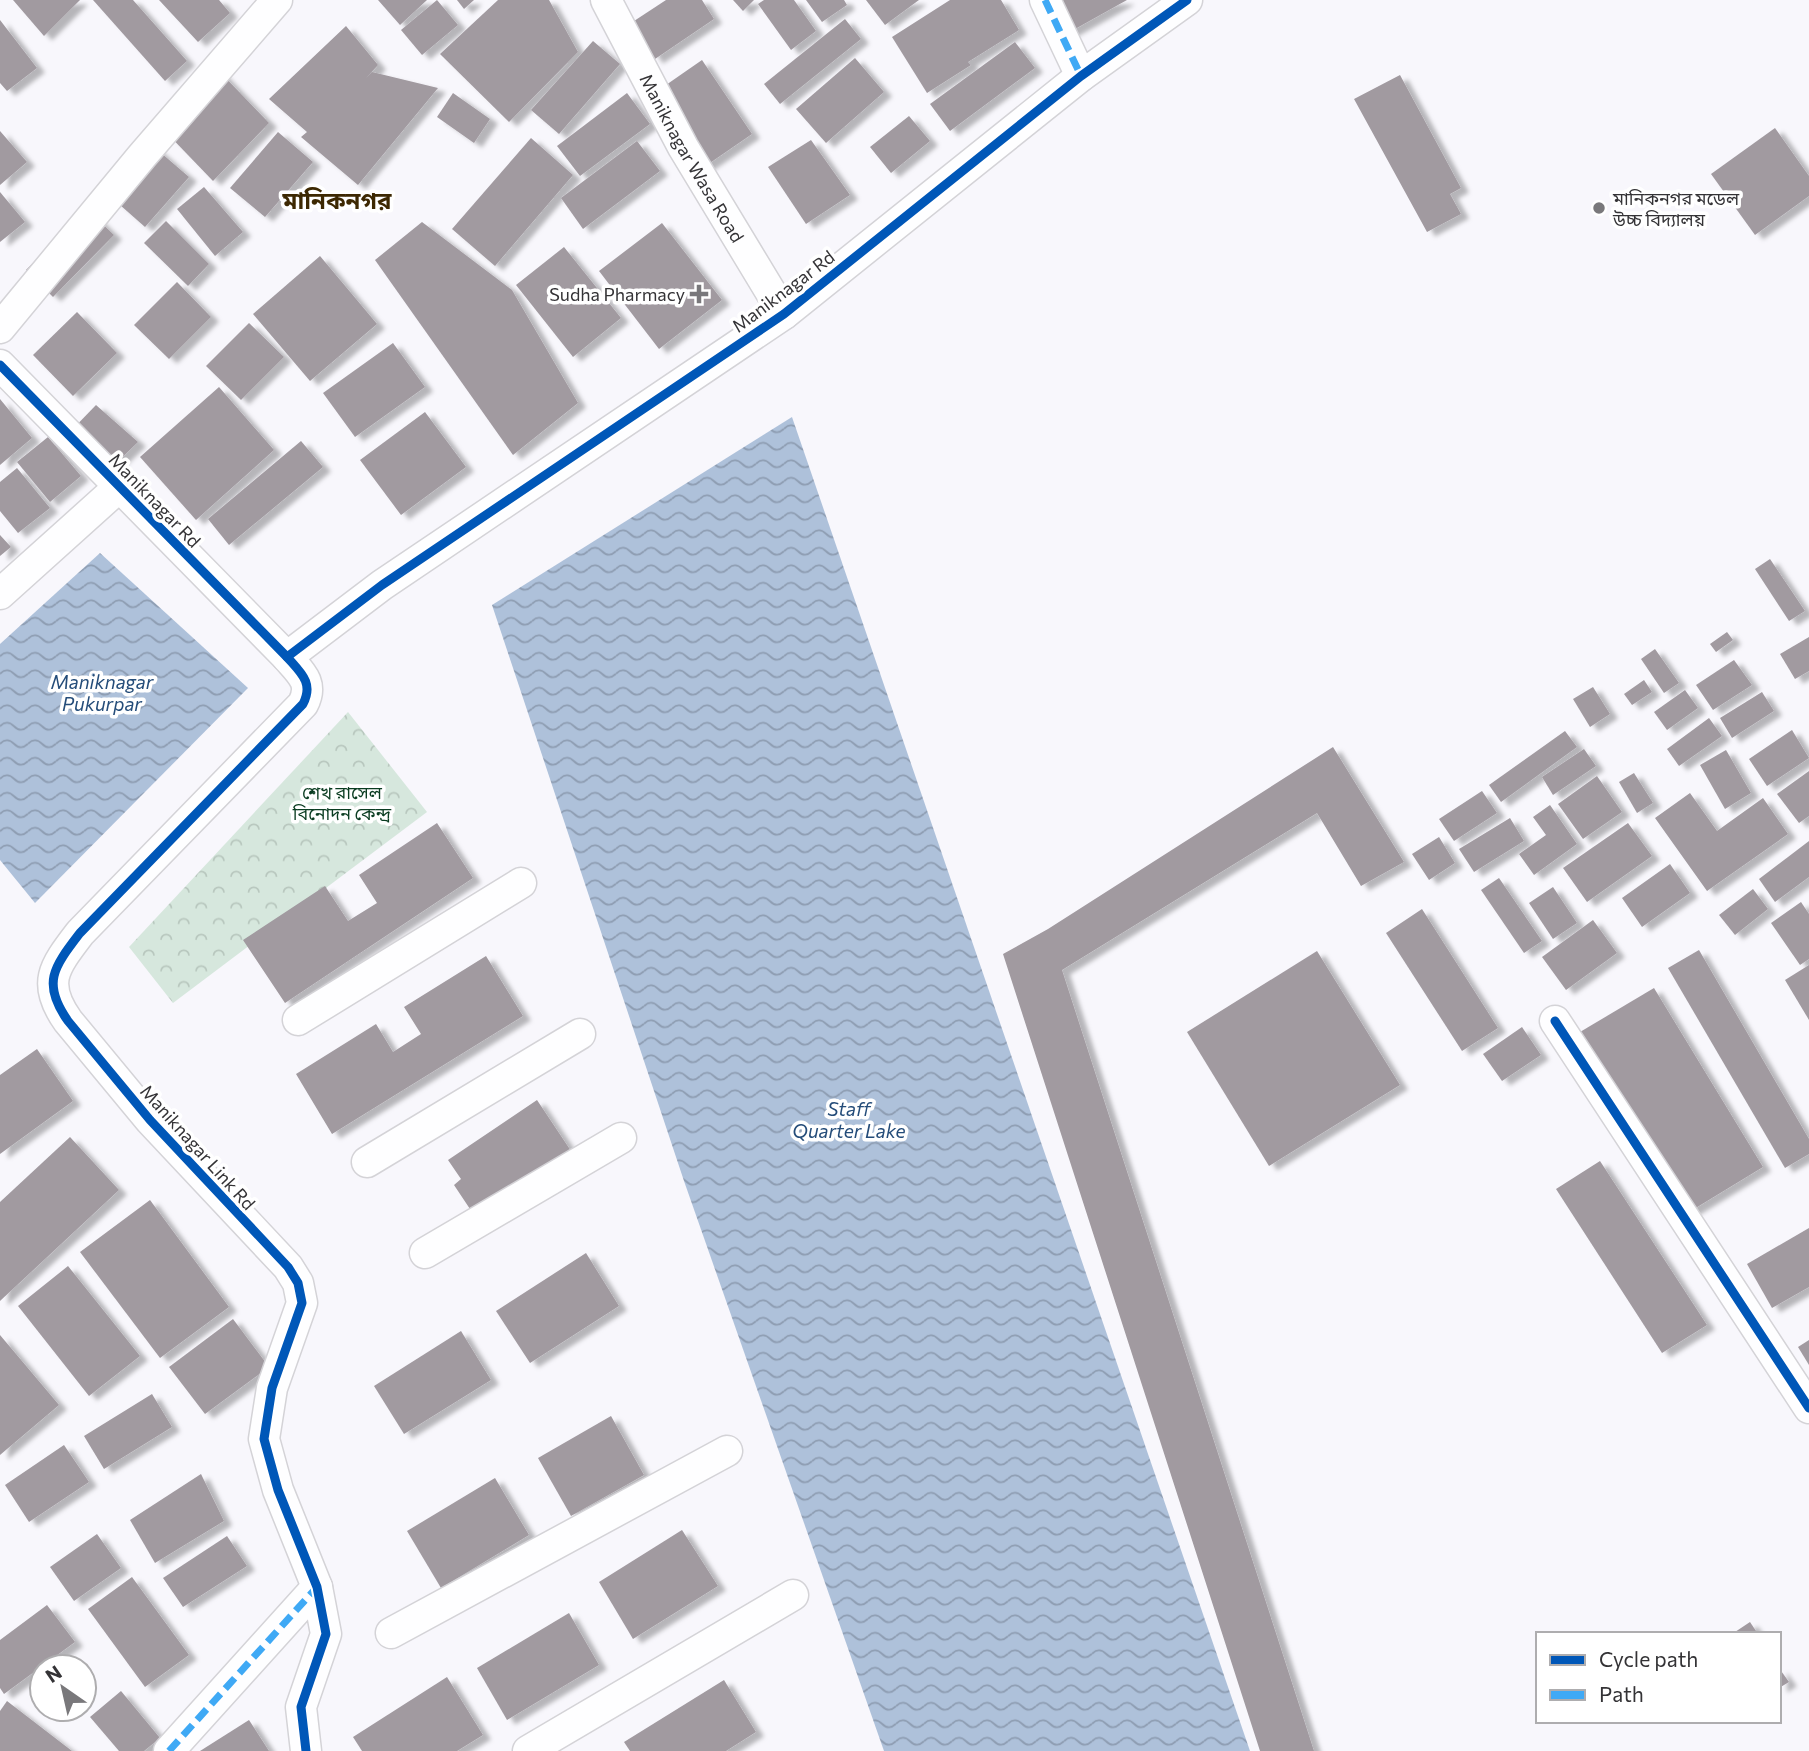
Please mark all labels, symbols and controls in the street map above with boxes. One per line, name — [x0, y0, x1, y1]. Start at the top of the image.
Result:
street label: Maniknagar Wasa Road — [636, 70, 749, 246]
district label: মানিকনগর — [282, 185, 392, 214]
place label: মানিকনগর মডেল উচ্চ বিদ্যালয় — [1612, 187, 1740, 230]
marker: মানিকনগর মডেল উচ্চ বিদ্যালয় — [1591, 200, 1607, 216]
street label: Maniknagar Rd — [727, 245, 839, 337]
place label: Sudha Pharmacy — [549, 283, 685, 305]
marker: Sudha Pharmacy — [691, 286, 707, 302]
street label: Maniknagar Rd — [105, 448, 205, 552]
water label: Maniknagar Pukurpar — [51, 670, 155, 715]
park label: শেখ রাসেল বিনোদন কেন্দ্র — [292, 781, 392, 824]
street label: Maniknagar Link Rd — [136, 1080, 260, 1214]
water label: Staff Quarter Lake — [792, 1097, 906, 1142]
legend — [1536, 1632, 1781, 1723]
text: Cycle path — [1599, 1646, 1698, 1671]
north arrow — [28, 1653, 98, 1723]
text: N — [41, 1660, 66, 1687]
text: Path — [1599, 1681, 1644, 1706]

